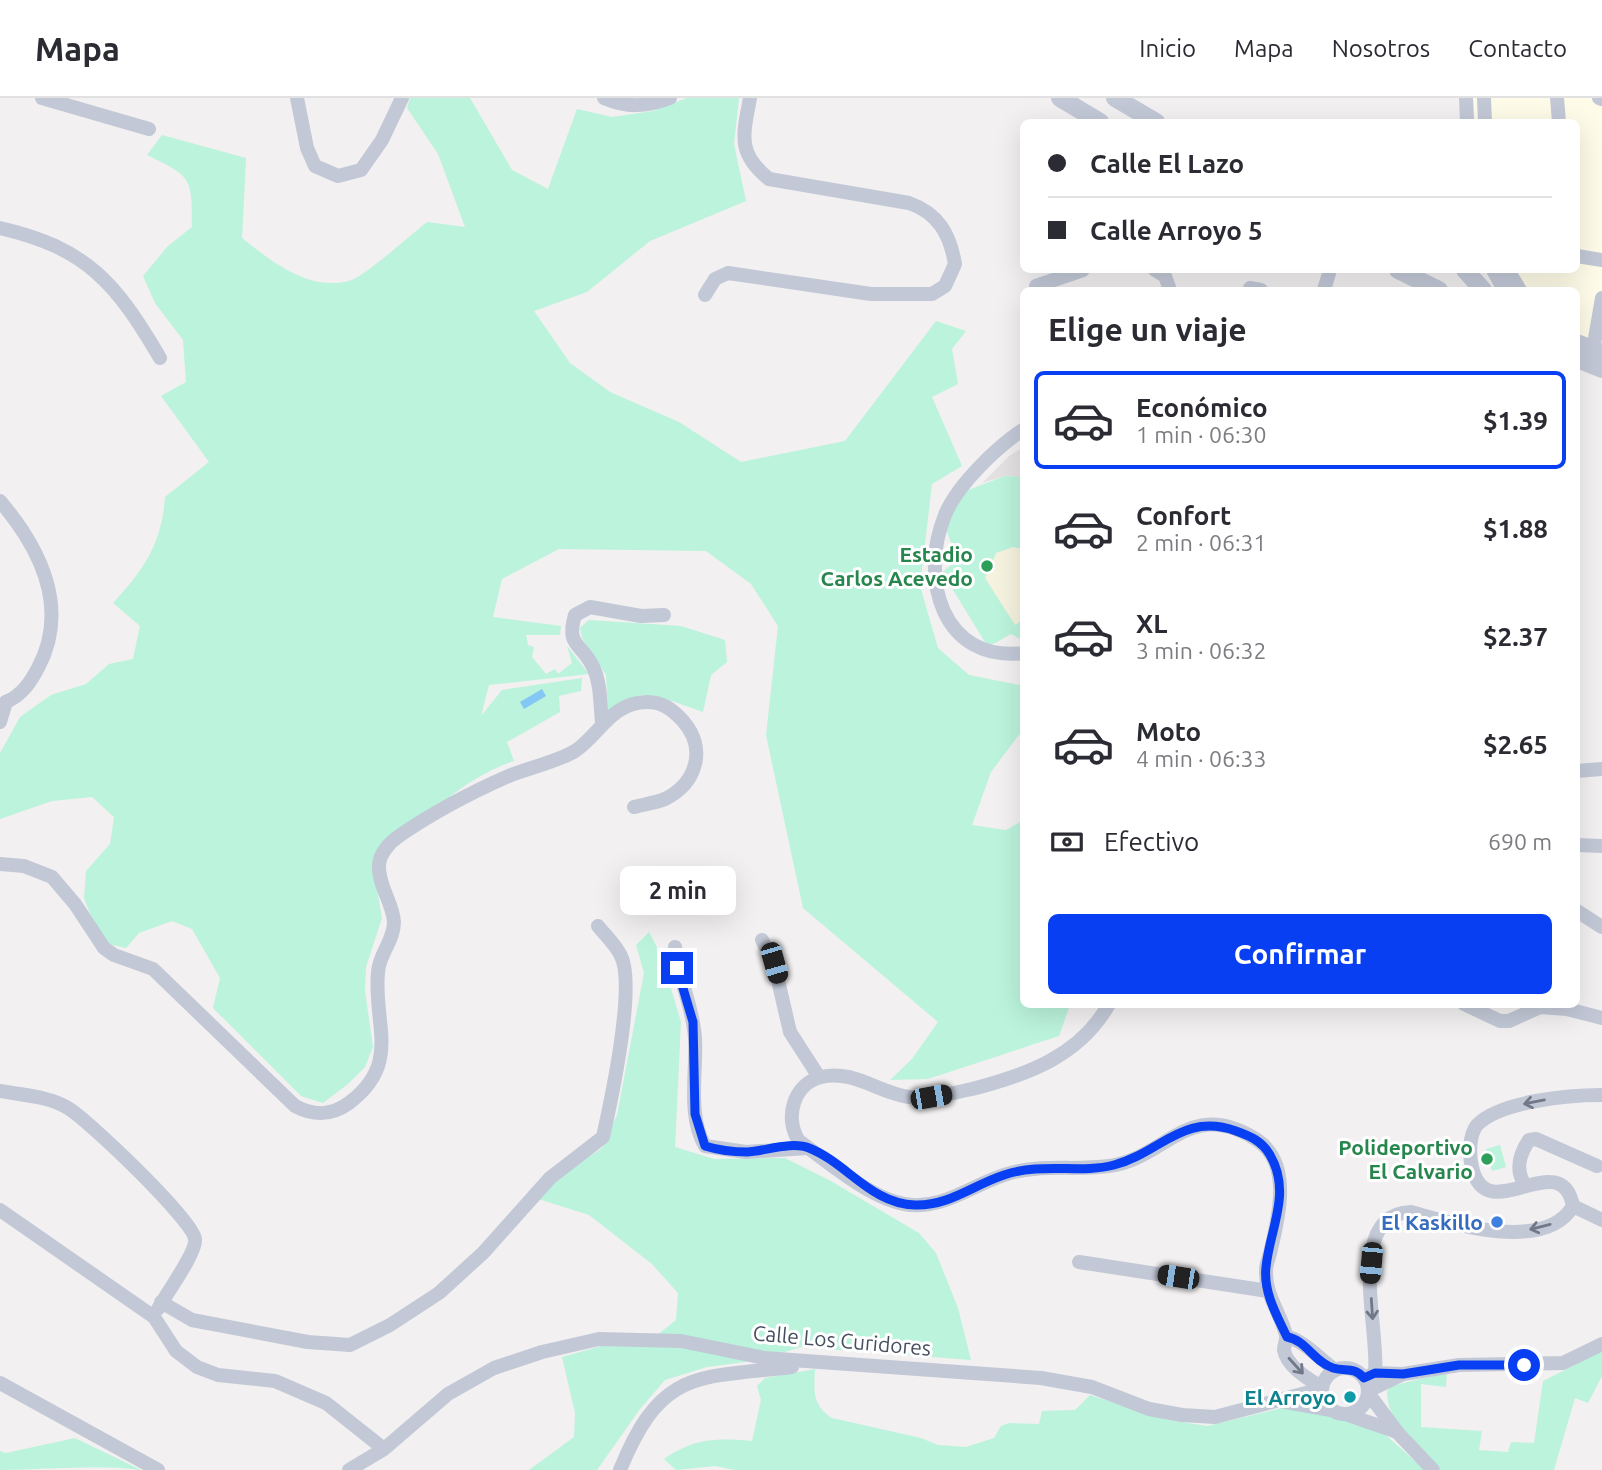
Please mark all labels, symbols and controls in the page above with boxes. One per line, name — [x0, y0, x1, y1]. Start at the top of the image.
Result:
text: Mapa — [35, 30, 120, 67]
text: Inicio — [1139, 35, 1196, 62]
text: Mapa — [1234, 35, 1294, 62]
text: Nosotros — [1332, 35, 1430, 62]
text: Contacto — [1468, 35, 1567, 62]
text: Calle El Lazo — [1090, 149, 1244, 178]
text: Calle Arroyo 5 — [1090, 216, 1263, 245]
text: Elige un viaje — [1048, 311, 1247, 347]
icon: car — [1052, 389, 1115, 452]
text: Económico — [1136, 393, 1268, 422]
text: $1.39 — [1483, 406, 1548, 435]
text: 1 min · 06:30 — [1136, 422, 1267, 447]
icon: car — [1052, 497, 1115, 560]
text: Confort — [1136, 501, 1231, 530]
text: $1.88 — [1483, 514, 1548, 543]
text: 2 min · 06:31 — [1136, 530, 1267, 555]
place label: Estadio Carlos Acevedo — [821, 542, 973, 590]
marker: Estadio Carlos Acevedo — [979, 558, 995, 574]
icon: car — [1052, 605, 1115, 668]
text: XL — [1136, 609, 1167, 638]
text: $2.37 — [1483, 622, 1548, 651]
text: 3 min · 06:32 — [1136, 638, 1267, 663]
icon: car — [1052, 713, 1115, 776]
text: Moto — [1136, 717, 1201, 746]
text: $2.65 — [1483, 730, 1548, 759]
text: 4 min · 06:33 — [1136, 746, 1267, 771]
icon: cash — [1048, 823, 1086, 861]
text: Efectivo — [1104, 827, 1199, 856]
text: 690 m — [1488, 829, 1552, 854]
callout: 2 min — [619, 866, 735, 916]
text: 2 min — [649, 878, 707, 903]
button: Confirmar — [1048, 914, 1552, 994]
car — [759, 940, 790, 986]
route end — [661, 952, 693, 984]
car — [909, 1083, 954, 1111]
one-way arrow — [1523, 1096, 1546, 1110]
place label: Polideportivo El Calvario — [1338, 1135, 1473, 1183]
marker: Polideportivo El Calvario — [1479, 1151, 1495, 1167]
place label: El Kaskillo — [1381, 1210, 1483, 1234]
marker: El Kaskillo — [1489, 1214, 1505, 1230]
one-way arrow — [1529, 1221, 1552, 1234]
car — [1359, 1241, 1384, 1285]
car — [1156, 1263, 1201, 1291]
one-way arrow — [1366, 1297, 1379, 1319]
street label: Calle Los Curidores — [752, 1320, 932, 1360]
route start — [1508, 1349, 1540, 1381]
one-way arrow — [1288, 1357, 1304, 1375]
place label: El Arroyo — [1244, 1385, 1336, 1409]
marker: El Arroyo — [1342, 1389, 1358, 1405]

